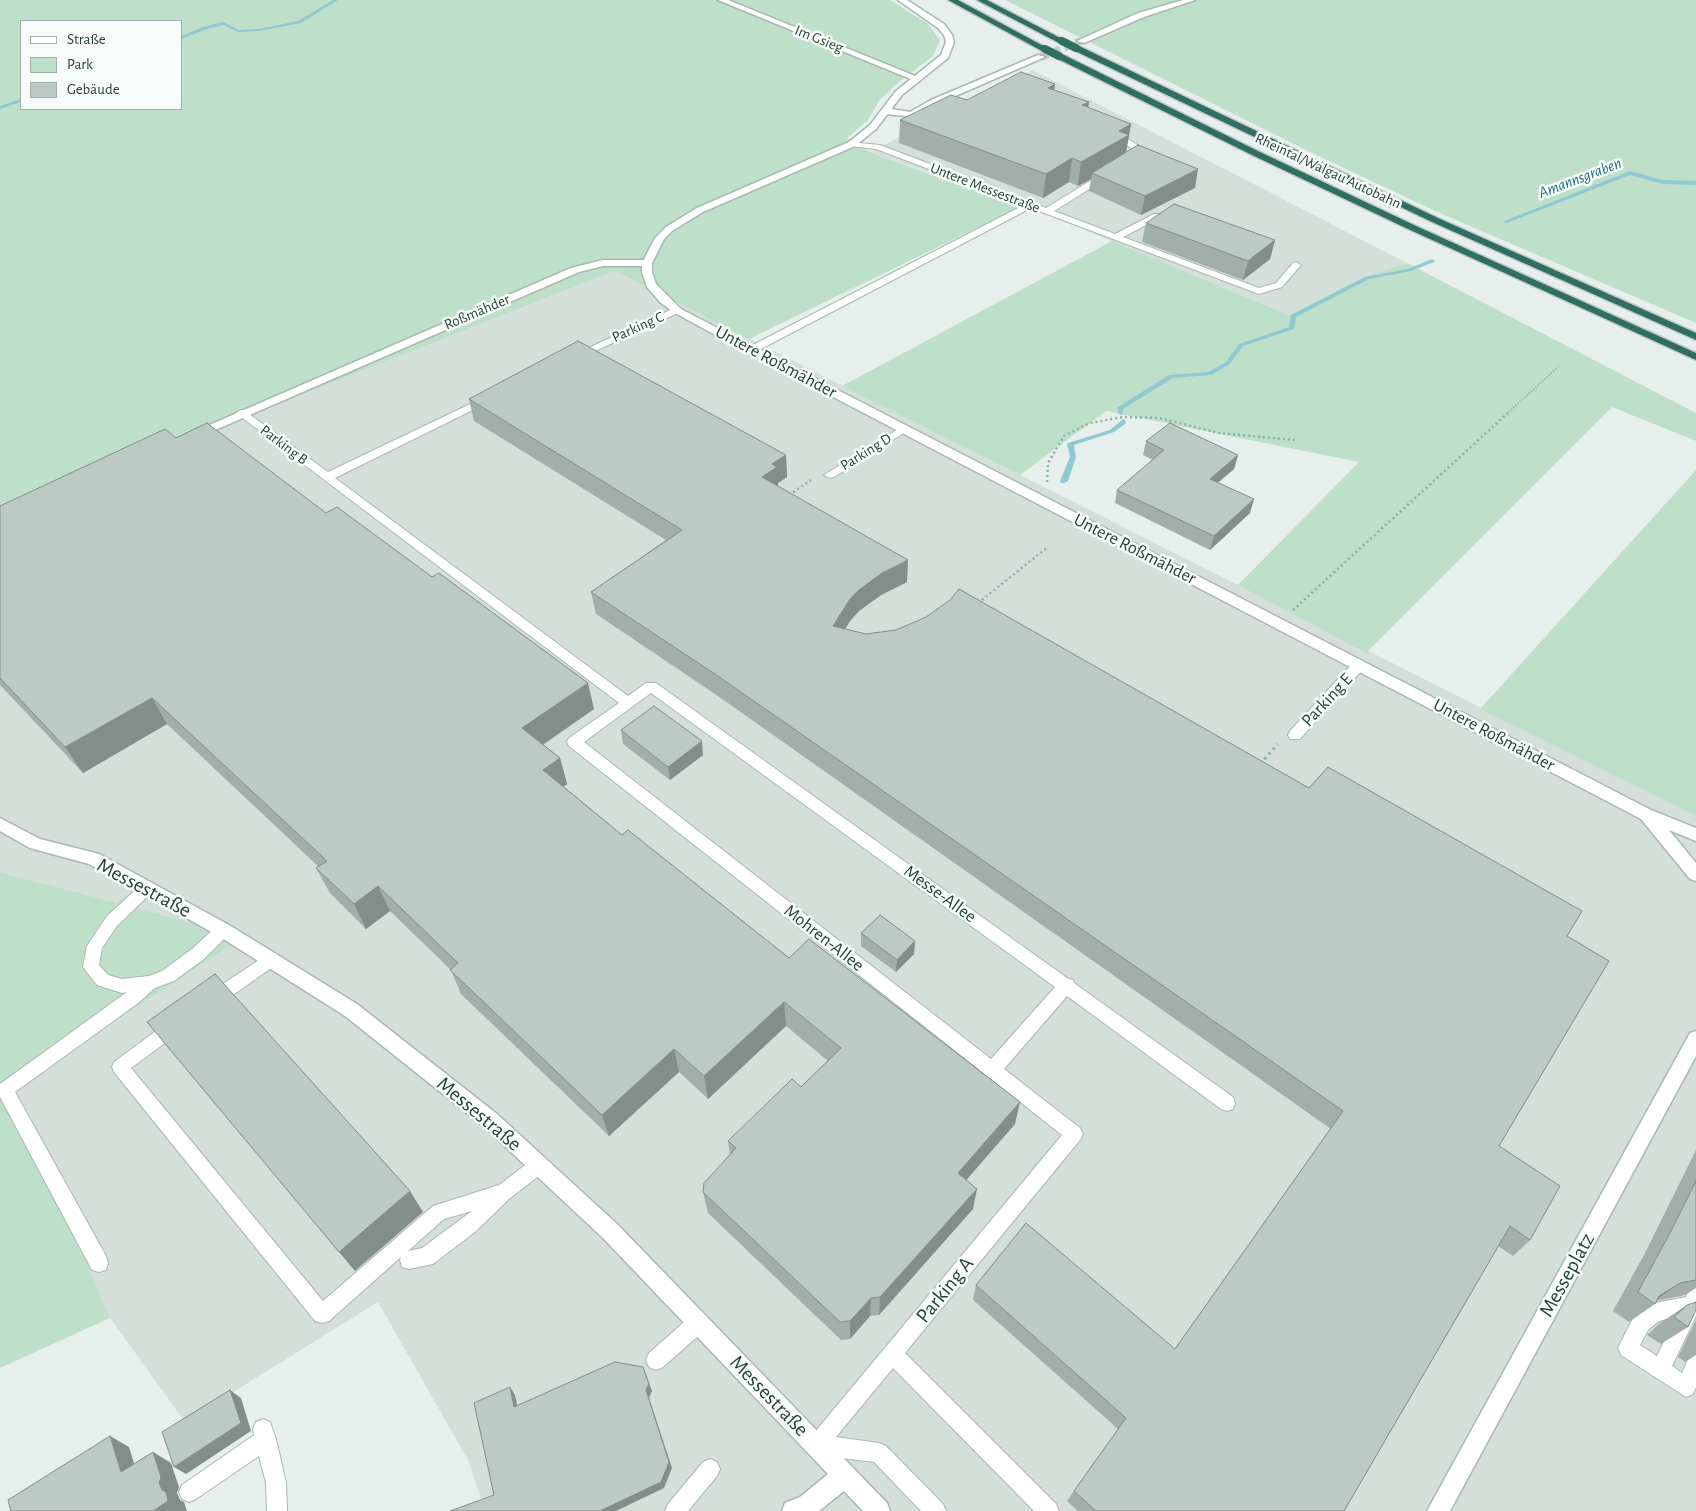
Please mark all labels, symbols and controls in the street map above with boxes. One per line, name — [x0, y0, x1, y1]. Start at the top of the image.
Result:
legend — [20, 20, 182, 110]
street label: Im Gsieg — [792, 21, 846, 57]
text: Straße — [67, 32, 106, 47]
text: Park — [67, 57, 93, 72]
text: Gebäude — [67, 82, 120, 97]
street label: Rheintal/Walgau Autobahn — [1252, 129, 1404, 213]
water label: Amannsgraben — [1536, 153, 1624, 203]
street label: Untere Messestraße — [928, 159, 1042, 217]
street label: Roßmähder — [441, 290, 513, 334]
street label: Parking C — [609, 308, 667, 346]
street label: Untere Roßmähder — [712, 321, 840, 403]
street label: Parking B — [257, 421, 311, 469]
street label: Parking D — [837, 429, 895, 475]
street label: Untere Roßmähder — [1070, 509, 1200, 589]
street label: Parking E — [1297, 669, 1357, 731]
street label: Untere Roßmähder — [1430, 694, 1558, 776]
street label: Messestraße — [93, 853, 195, 923]
street label: Messe-Allee — [900, 860, 980, 928]
street label: Mohren-Allee — [780, 900, 868, 976]
street label: Messestraße — [431, 1071, 527, 1157]
street label: Messeplatz — [1534, 1229, 1600, 1321]
street label: Parking A — [911, 1252, 979, 1328]
street label: Messestraße — [724, 1350, 814, 1442]

